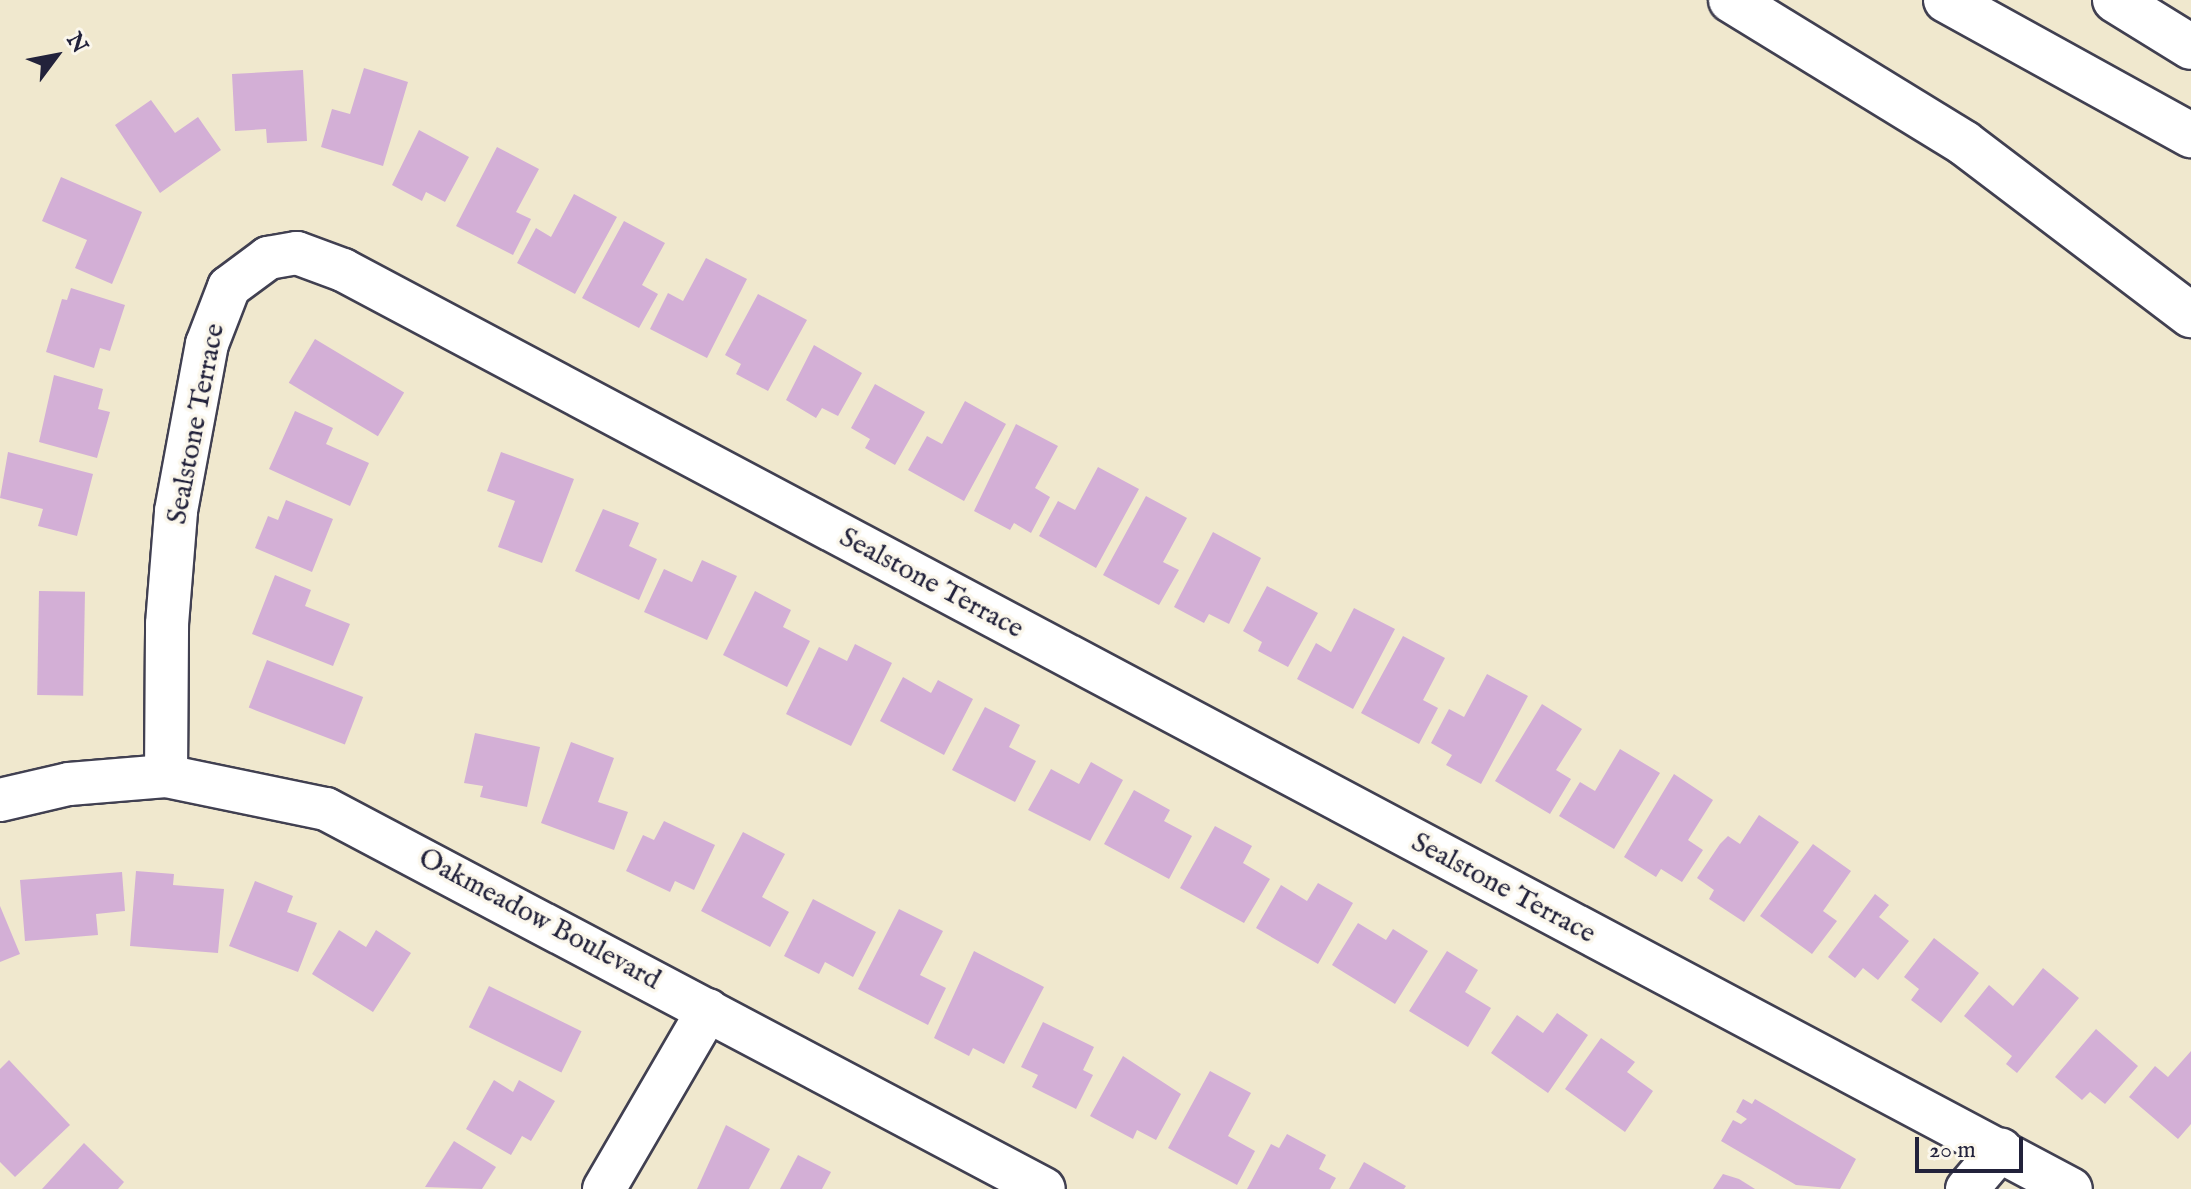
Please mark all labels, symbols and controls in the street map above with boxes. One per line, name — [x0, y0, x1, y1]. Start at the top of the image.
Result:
north arrow — [16, 16, 96, 96]
text: N — [59, 28, 93, 59]
street label: Sealstone Terrace — [161, 321, 233, 527]
street label: Sealstone Terrace — [833, 521, 1029, 647]
street label: Sealstone Terrace — [1405, 826, 1601, 952]
street label: Oakmeadow Boulevard — [412, 842, 666, 998]
scale bar — [1919, 1121, 2027, 1171]
text: 20 m — [1929, 1135, 1976, 1166]

